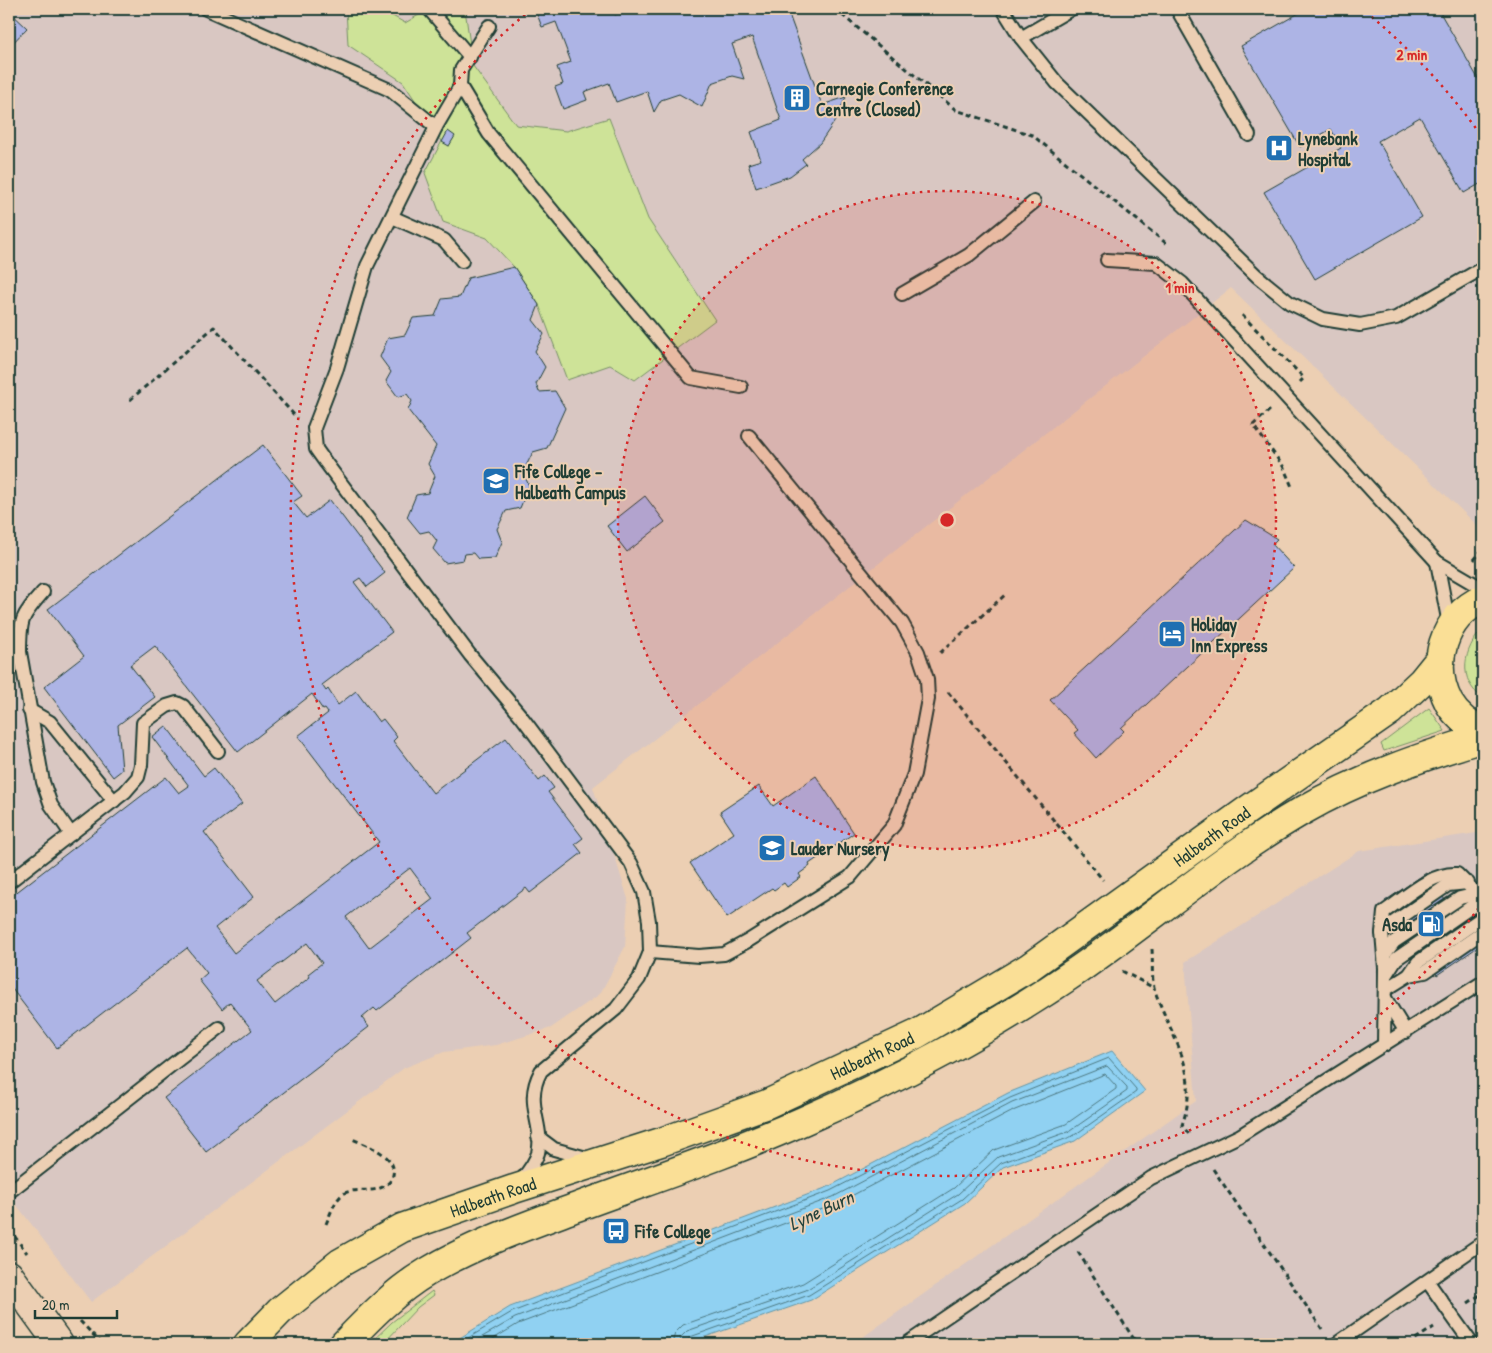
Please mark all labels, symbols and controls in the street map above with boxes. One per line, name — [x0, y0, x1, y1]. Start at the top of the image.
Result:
text: 2 min — [1397, 44, 1428, 65]
place label: Carnegie Conference Centre (Closed) — [816, 76, 955, 122]
building icon: Carnegie Conference Centre (Closed) — [782, 83, 812, 113]
place label: Lynebank Hospital — [1298, 126, 1358, 173]
hospital icon: Lynebank Hospital — [1264, 133, 1294, 163]
text: 1 min — [1165, 277, 1195, 298]
place label: Fife College - Halbeath Campus — [514, 459, 626, 506]
school or university icon: Fife College - Halbeath Campus — [481, 466, 511, 496]
centre of rings — [938, 511, 956, 529]
place label: Holiday Inn Express — [1191, 612, 1267, 659]
hotel icon: Holiday Inn Express — [1157, 619, 1187, 649]
street label: Halbeath Road — [1168, 800, 1255, 872]
school or university icon: Lauder Nursery — [757, 833, 787, 863]
place label: Lauder Nursery — [791, 836, 890, 862]
fuel station icon: Asda — [1416, 909, 1446, 939]
place label: Asda — [1382, 912, 1413, 937]
street label: Halbeath Road — [826, 1025, 917, 1085]
street label: Halbeath Road — [446, 1170, 539, 1223]
water label: Lyne Burn — [784, 1183, 859, 1236]
bus stop icon: Fife College — [601, 1216, 631, 1246]
place label: Fife College — [634, 1219, 712, 1245]
scale bar — [35, 1288, 118, 1320]
text: 20 m — [42, 1294, 69, 1315]

